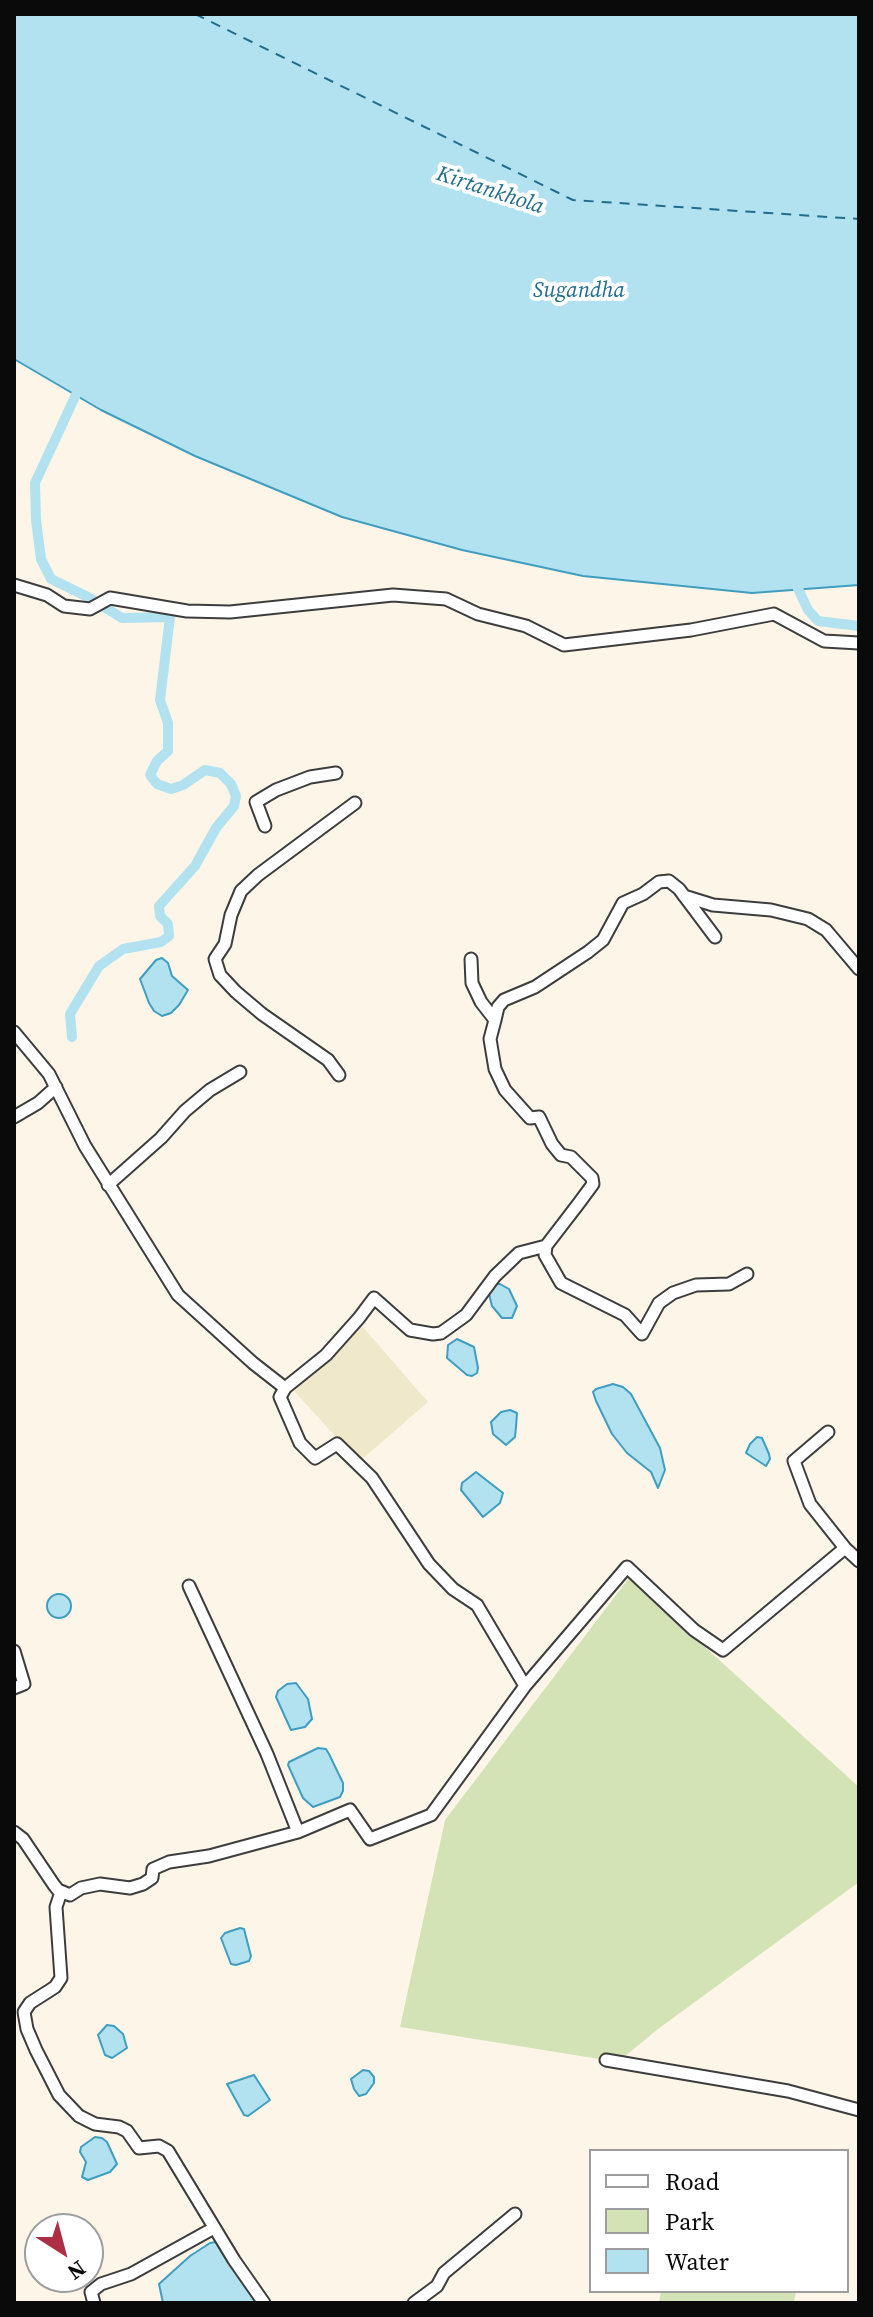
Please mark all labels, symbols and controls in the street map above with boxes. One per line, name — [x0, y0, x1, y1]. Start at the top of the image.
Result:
water label: Kirtankhola — [433, 161, 547, 221]
water label: Sugandha — [533, 278, 625, 304]
legend — [589, 2149, 849, 2293]
text: Road — [665, 2165, 719, 2198]
text: Park — [665, 2205, 714, 2238]
north arrow — [24, 2213, 104, 2293]
text: Water — [665, 2245, 729, 2278]
text: N — [62, 2254, 92, 2288]

